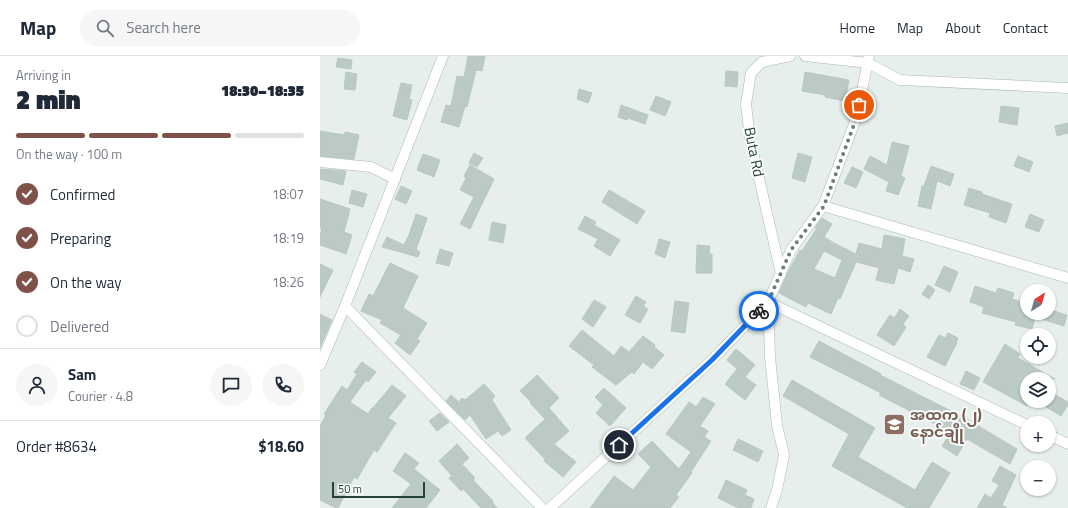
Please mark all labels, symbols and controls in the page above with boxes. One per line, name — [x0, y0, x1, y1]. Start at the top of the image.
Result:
search box — [80, 10, 360, 46]
text: Map — [20, 13, 56, 42]
text: Search here — [126, 16, 201, 39]
icon: search — [94, 17, 116, 39]
text: Home — [840, 17, 875, 38]
text: Map — [897, 17, 923, 38]
text: About — [945, 17, 981, 38]
text: Contact — [1003, 17, 1048, 38]
text: Arriving in — [16, 65, 71, 85]
text: 18:30–18:35 — [221, 79, 304, 102]
text: 2 min — [16, 80, 81, 119]
pin — [842, 88, 876, 122]
icon: bag — [848, 94, 870, 116]
street label: Buta Rd — [738, 125, 771, 179]
text: On the way · 100 m — [16, 144, 122, 164]
icon: check — [16, 183, 38, 205]
text: Confirmed — [50, 183, 115, 206]
text: 18:07 — [272, 184, 304, 204]
icon: check — [16, 227, 38, 249]
text: Preparing — [50, 227, 111, 250]
text: 18:19 — [272, 228, 304, 248]
icon: check — [16, 271, 38, 293]
text: On the way — [50, 271, 122, 294]
text: 18:26 — [272, 272, 304, 292]
north arrow — [1020, 284, 1056, 320]
map controls — [1020, 284, 1056, 496]
courier — [739, 291, 779, 331]
icon: bike — [748, 300, 770, 322]
text: Delivered — [50, 315, 109, 338]
button: locate — [1020, 328, 1056, 364]
text: Sam — [68, 363, 96, 386]
button: person — [16, 364, 58, 406]
button: chat — [210, 364, 252, 406]
button: phone — [262, 364, 304, 406]
button: layers — [1020, 372, 1056, 408]
text: Courier · 4.8 — [68, 386, 133, 406]
place label: အထက (၂) နောင်ချို — [910, 403, 982, 444]
school or university icon: အထက (၂) နောင်ချို — [882, 411, 908, 437]
button: + — [1020, 416, 1056, 452]
pin — [602, 428, 636, 462]
icon: home — [608, 434, 630, 456]
text: Order #8634 — [16, 435, 97, 458]
text: $18.60 — [258, 435, 304, 458]
button: − — [1020, 460, 1056, 496]
scale bar — [332, 480, 425, 499]
text: 50 m — [338, 481, 362, 497]

